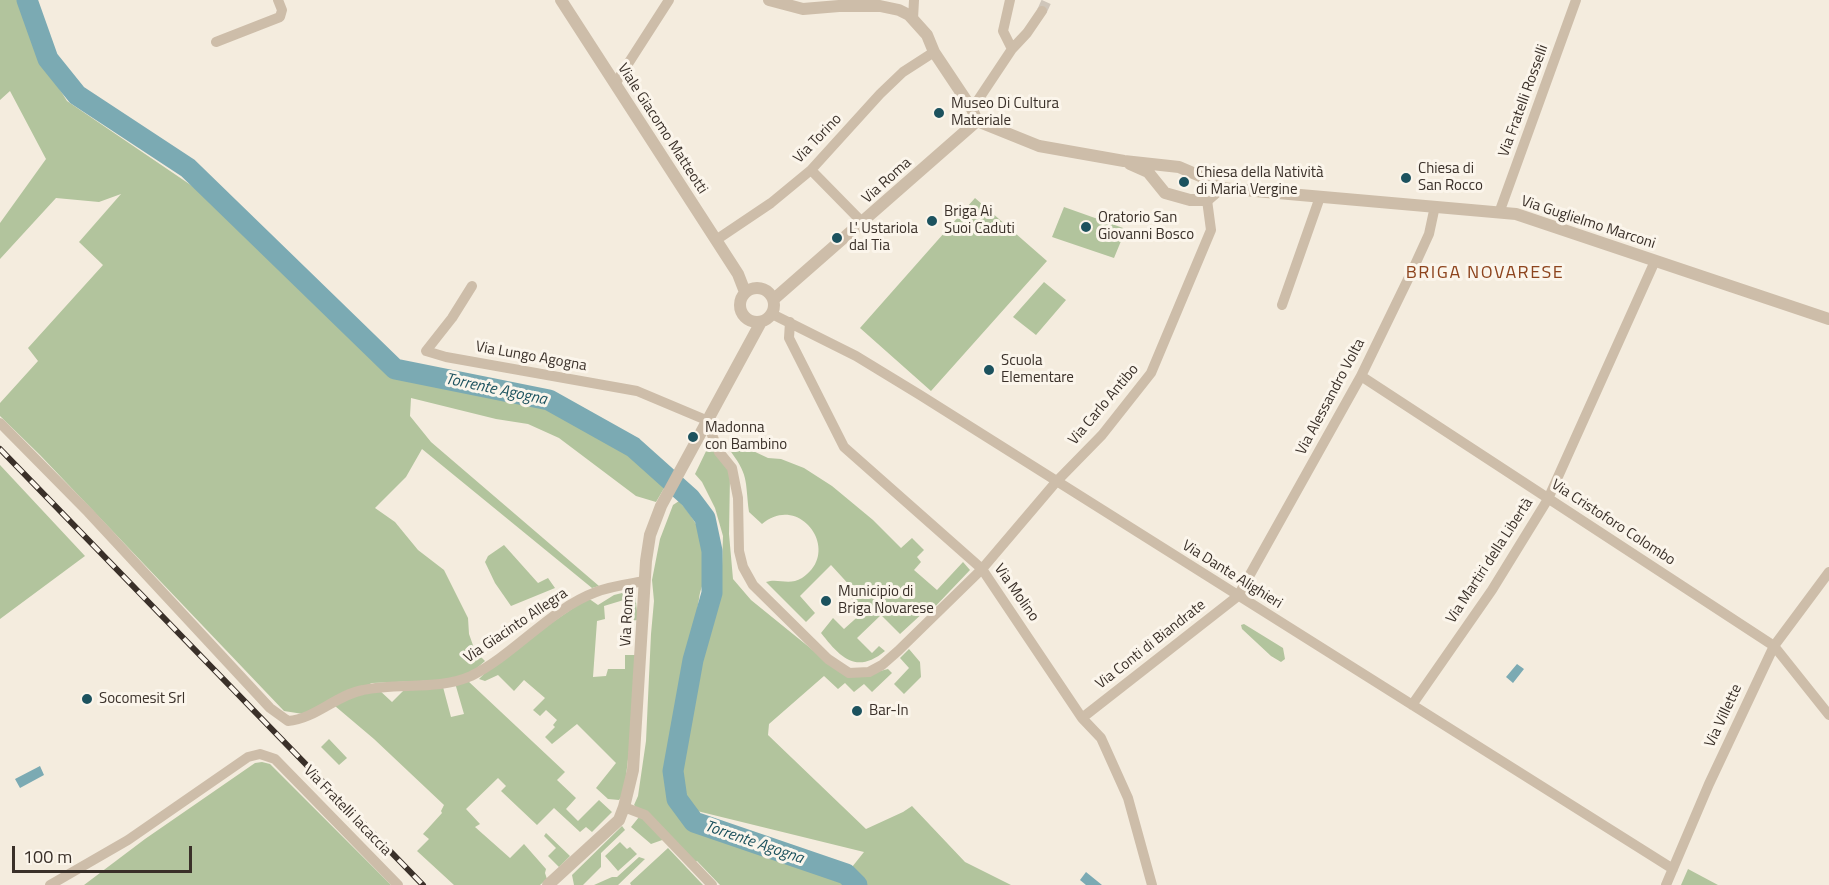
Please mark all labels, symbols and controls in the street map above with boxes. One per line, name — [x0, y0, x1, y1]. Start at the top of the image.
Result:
street label: Via Fratelli Rosselli — [1495, 42, 1553, 160]
street label: Viale Giacomo Matteotti — [613, 60, 711, 198]
place label: Museo Di Cultura Materiale — [951, 95, 1059, 130]
marker: Museo Di Cultura Materiale — [932, 106, 946, 120]
street label: Via Torino — [790, 111, 846, 167]
street label: Via Roma — [859, 154, 915, 208]
place label: Chiesa di San Rocco — [1418, 160, 1483, 195]
place label: Chiesa della Natività di Maria Vergine — [1196, 164, 1324, 199]
marker: Chiesa di San Rocco — [1399, 171, 1413, 185]
marker: Chiesa della Natività di Maria Vergine — [1177, 175, 1191, 189]
street label: Via Guglielmo Marconi — [1519, 193, 1657, 253]
place label: Briga Ai Suoi Caduti — [944, 203, 1015, 238]
place label: Oratorio San Giovanni Bosco — [1098, 209, 1194, 244]
marker: Briga Ai Suoi Caduti — [925, 214, 939, 228]
place label: L' Ustariola dal Tia — [849, 220, 918, 255]
marker: Oratorio San Giovanni Bosco — [1079, 220, 1093, 234]
marker: L' Ustariola dal Tia — [830, 231, 844, 245]
district label: BRIGA NOVARESE — [1406, 263, 1564, 285]
street label: Via Alessandro Volta — [1293, 336, 1369, 458]
street label: Via Lungo Agogna — [474, 338, 588, 376]
place label: Scuola Elementare — [1001, 352, 1074, 387]
street label: Via Carlo Antibo — [1065, 361, 1143, 449]
marker: Scuola Elementare — [982, 363, 996, 377]
water label: Torrente Agogna — [444, 370, 548, 410]
place label: Madonna con Bambino — [705, 419, 787, 454]
marker: Madonna con Bambino — [686, 430, 700, 444]
street label: Via Cristoforo Colombo — [1548, 476, 1678, 570]
street label: Via Martiri della Libertà — [1443, 495, 1537, 627]
street label: Via Dante Alighieri — [1178, 537, 1286, 613]
street label: Via Molino — [990, 561, 1042, 625]
place label: Municipio di Briga Novarese — [838, 583, 934, 618]
street label: Via Giacinto Allegra — [461, 585, 571, 667]
street label: Via Roma — [617, 587, 639, 647]
marker: Municipio di Briga Novarese — [819, 594, 833, 608]
street label: Via Conti di Biandrate — [1092, 596, 1210, 694]
street label: Via Villette — [1702, 682, 1746, 750]
place label: Socomesit Srl — [99, 690, 185, 708]
marker: Socomesit Srl — [80, 692, 94, 706]
place label: Bar-In — [869, 702, 909, 720]
marker: Bar-In — [850, 704, 864, 718]
street label: Via Fratelli Iacaccia — [299, 762, 395, 860]
water label: Torrente Agogna — [702, 817, 806, 869]
scale bar — [15, 834, 195, 872]
text: 100 m — [23, 843, 72, 870]

